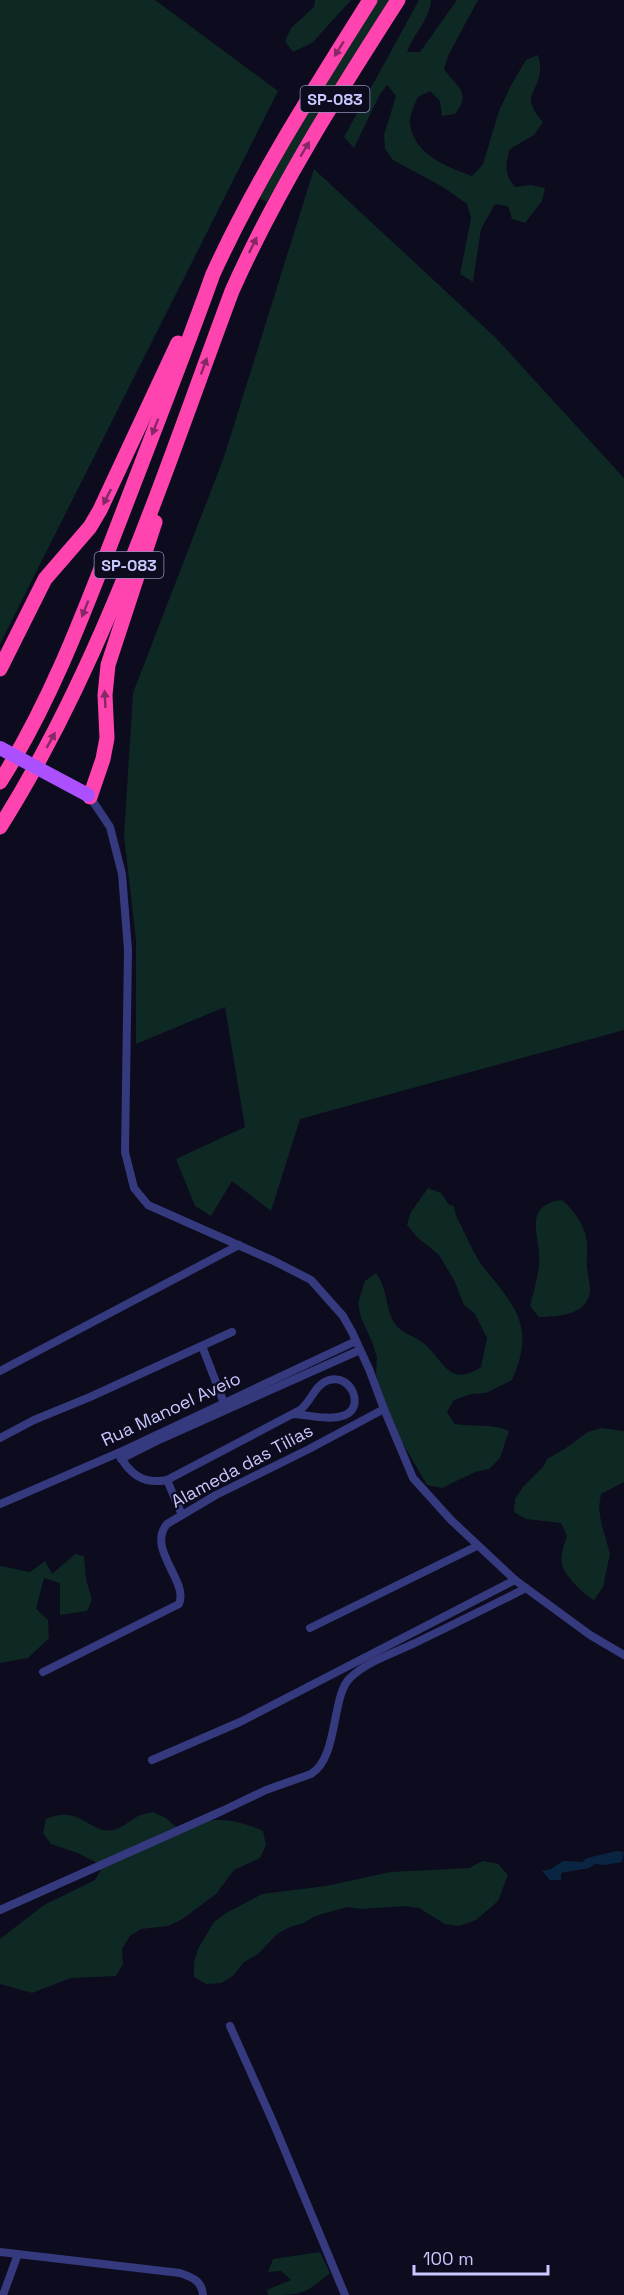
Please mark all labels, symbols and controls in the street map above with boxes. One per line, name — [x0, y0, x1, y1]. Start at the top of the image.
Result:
one-way arrow — [333, 41, 345, 57]
road number: SP-083 — [300, 86, 370, 112]
one-way arrow — [299, 141, 310, 157]
one-way arrow — [248, 236, 258, 254]
one-way arrow — [200, 357, 210, 375]
one-way arrow — [150, 418, 160, 436]
one-way arrow — [102, 489, 112, 506]
road number: SP-083 — [94, 552, 164, 578]
one-way arrow — [80, 600, 90, 618]
one-way arrow — [101, 689, 110, 708]
one-way arrow — [46, 731, 56, 748]
street label: Rua Manoel Aveio — [97, 1366, 244, 1451]
street label: Alameda das Tilias — [167, 1418, 317, 1513]
scale bar — [414, 2238, 548, 2276]
text: 100 m — [423, 2247, 474, 2270]

